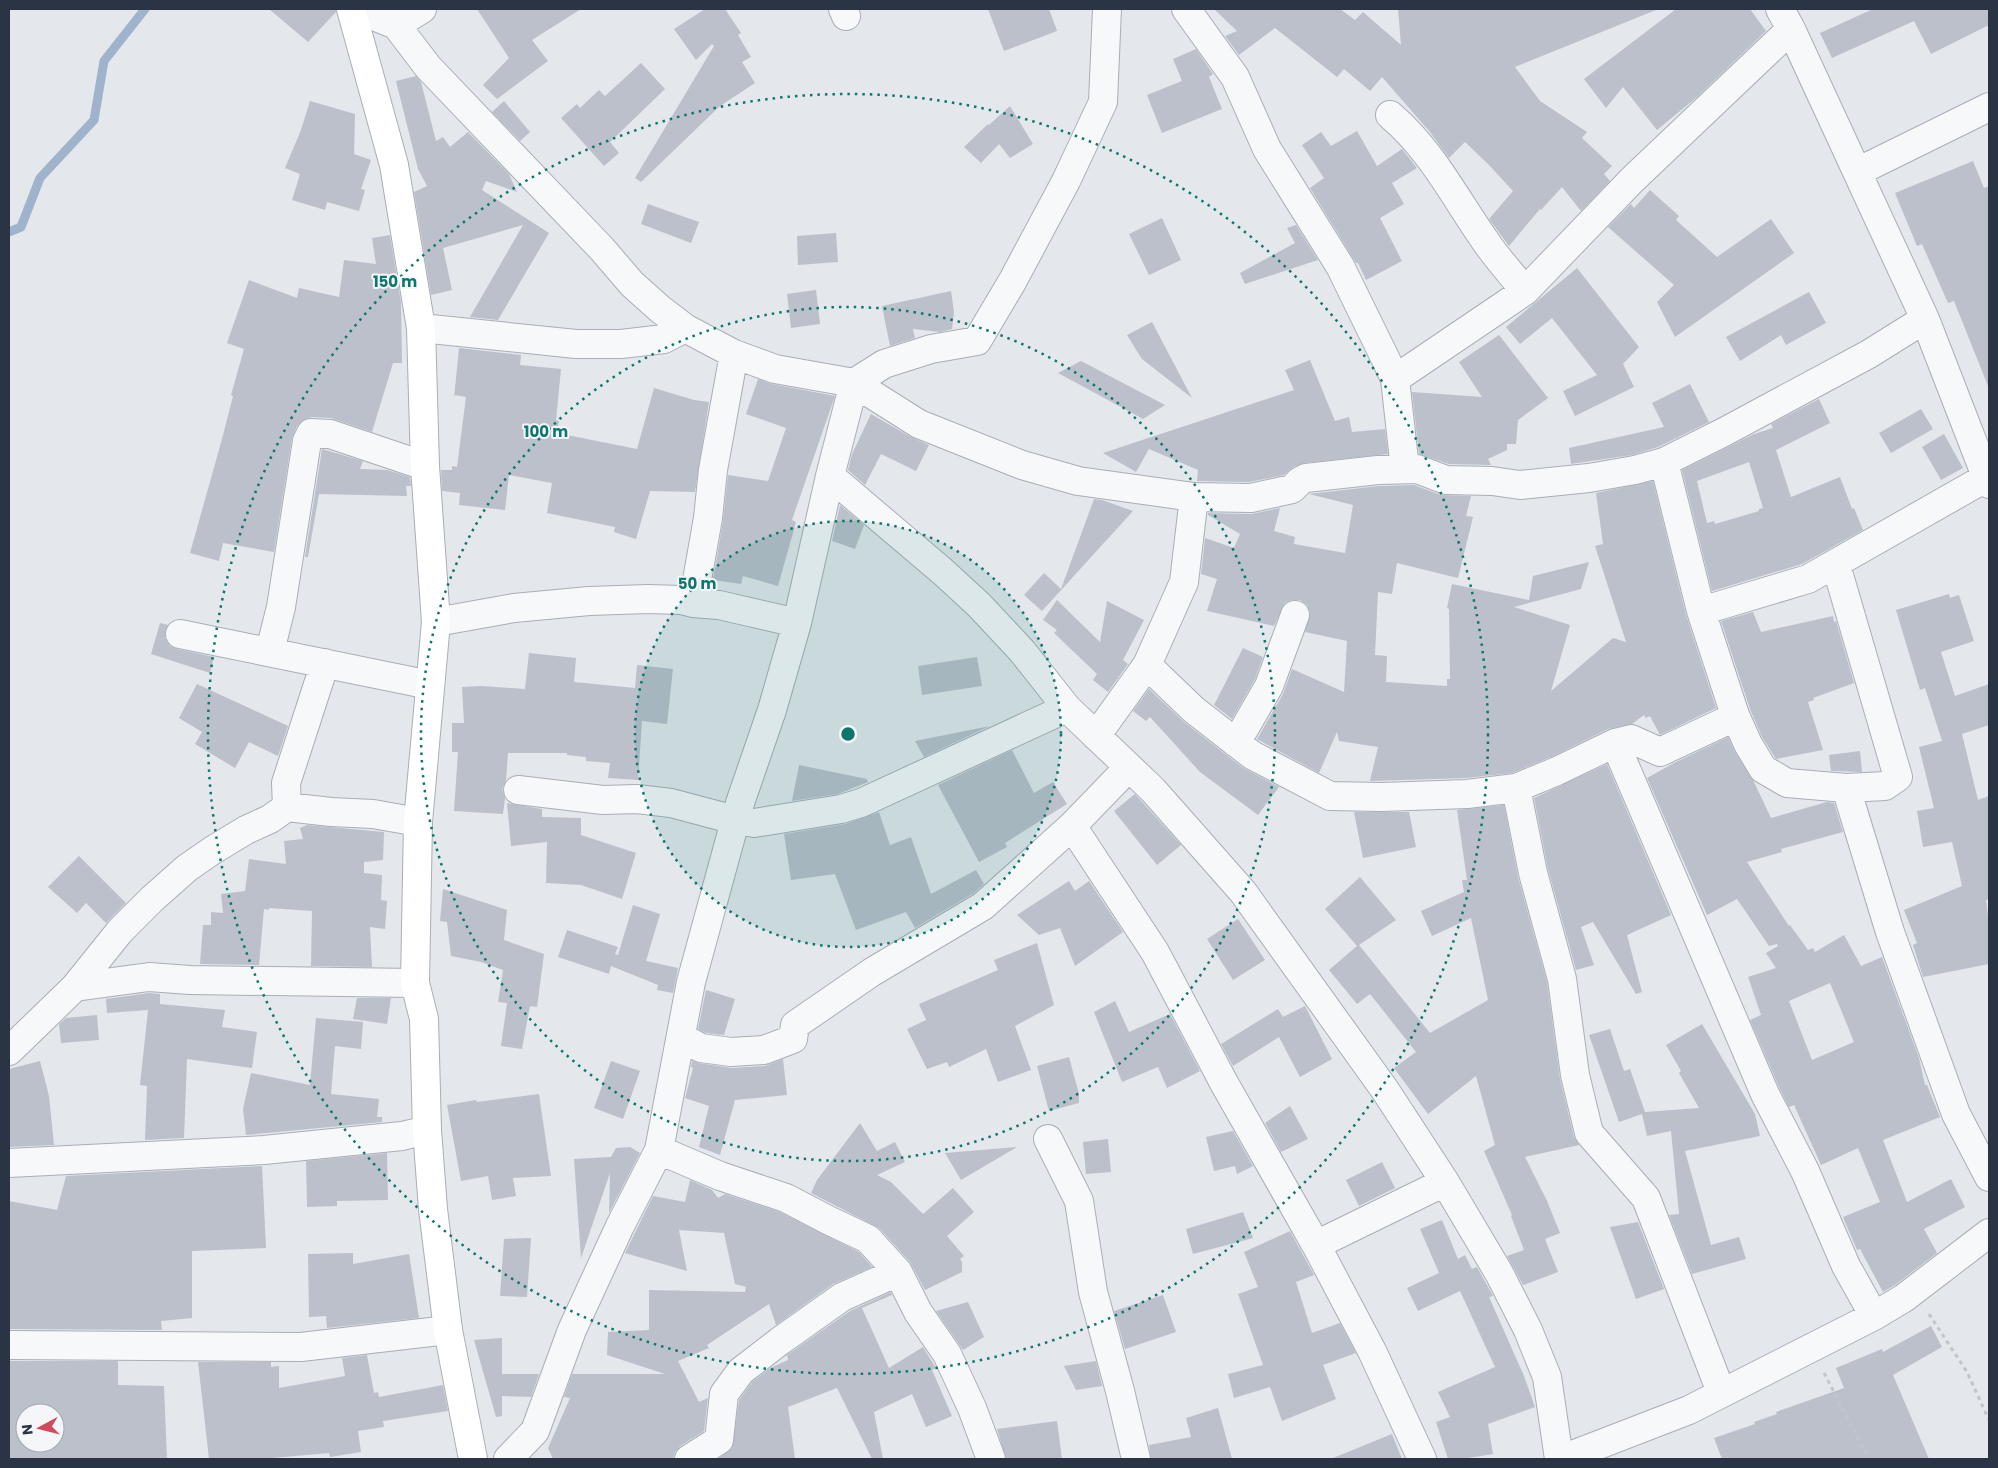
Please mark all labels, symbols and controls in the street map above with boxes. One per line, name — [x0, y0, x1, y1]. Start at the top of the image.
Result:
text: 150 m — [373, 271, 417, 292]
text: 100 m — [524, 421, 568, 442]
text: 50 m — [678, 573, 716, 594]
centre of rings — [839, 725, 857, 743]
north arrow — [15, 1403, 65, 1453]
text: N — [17, 1423, 38, 1436]

